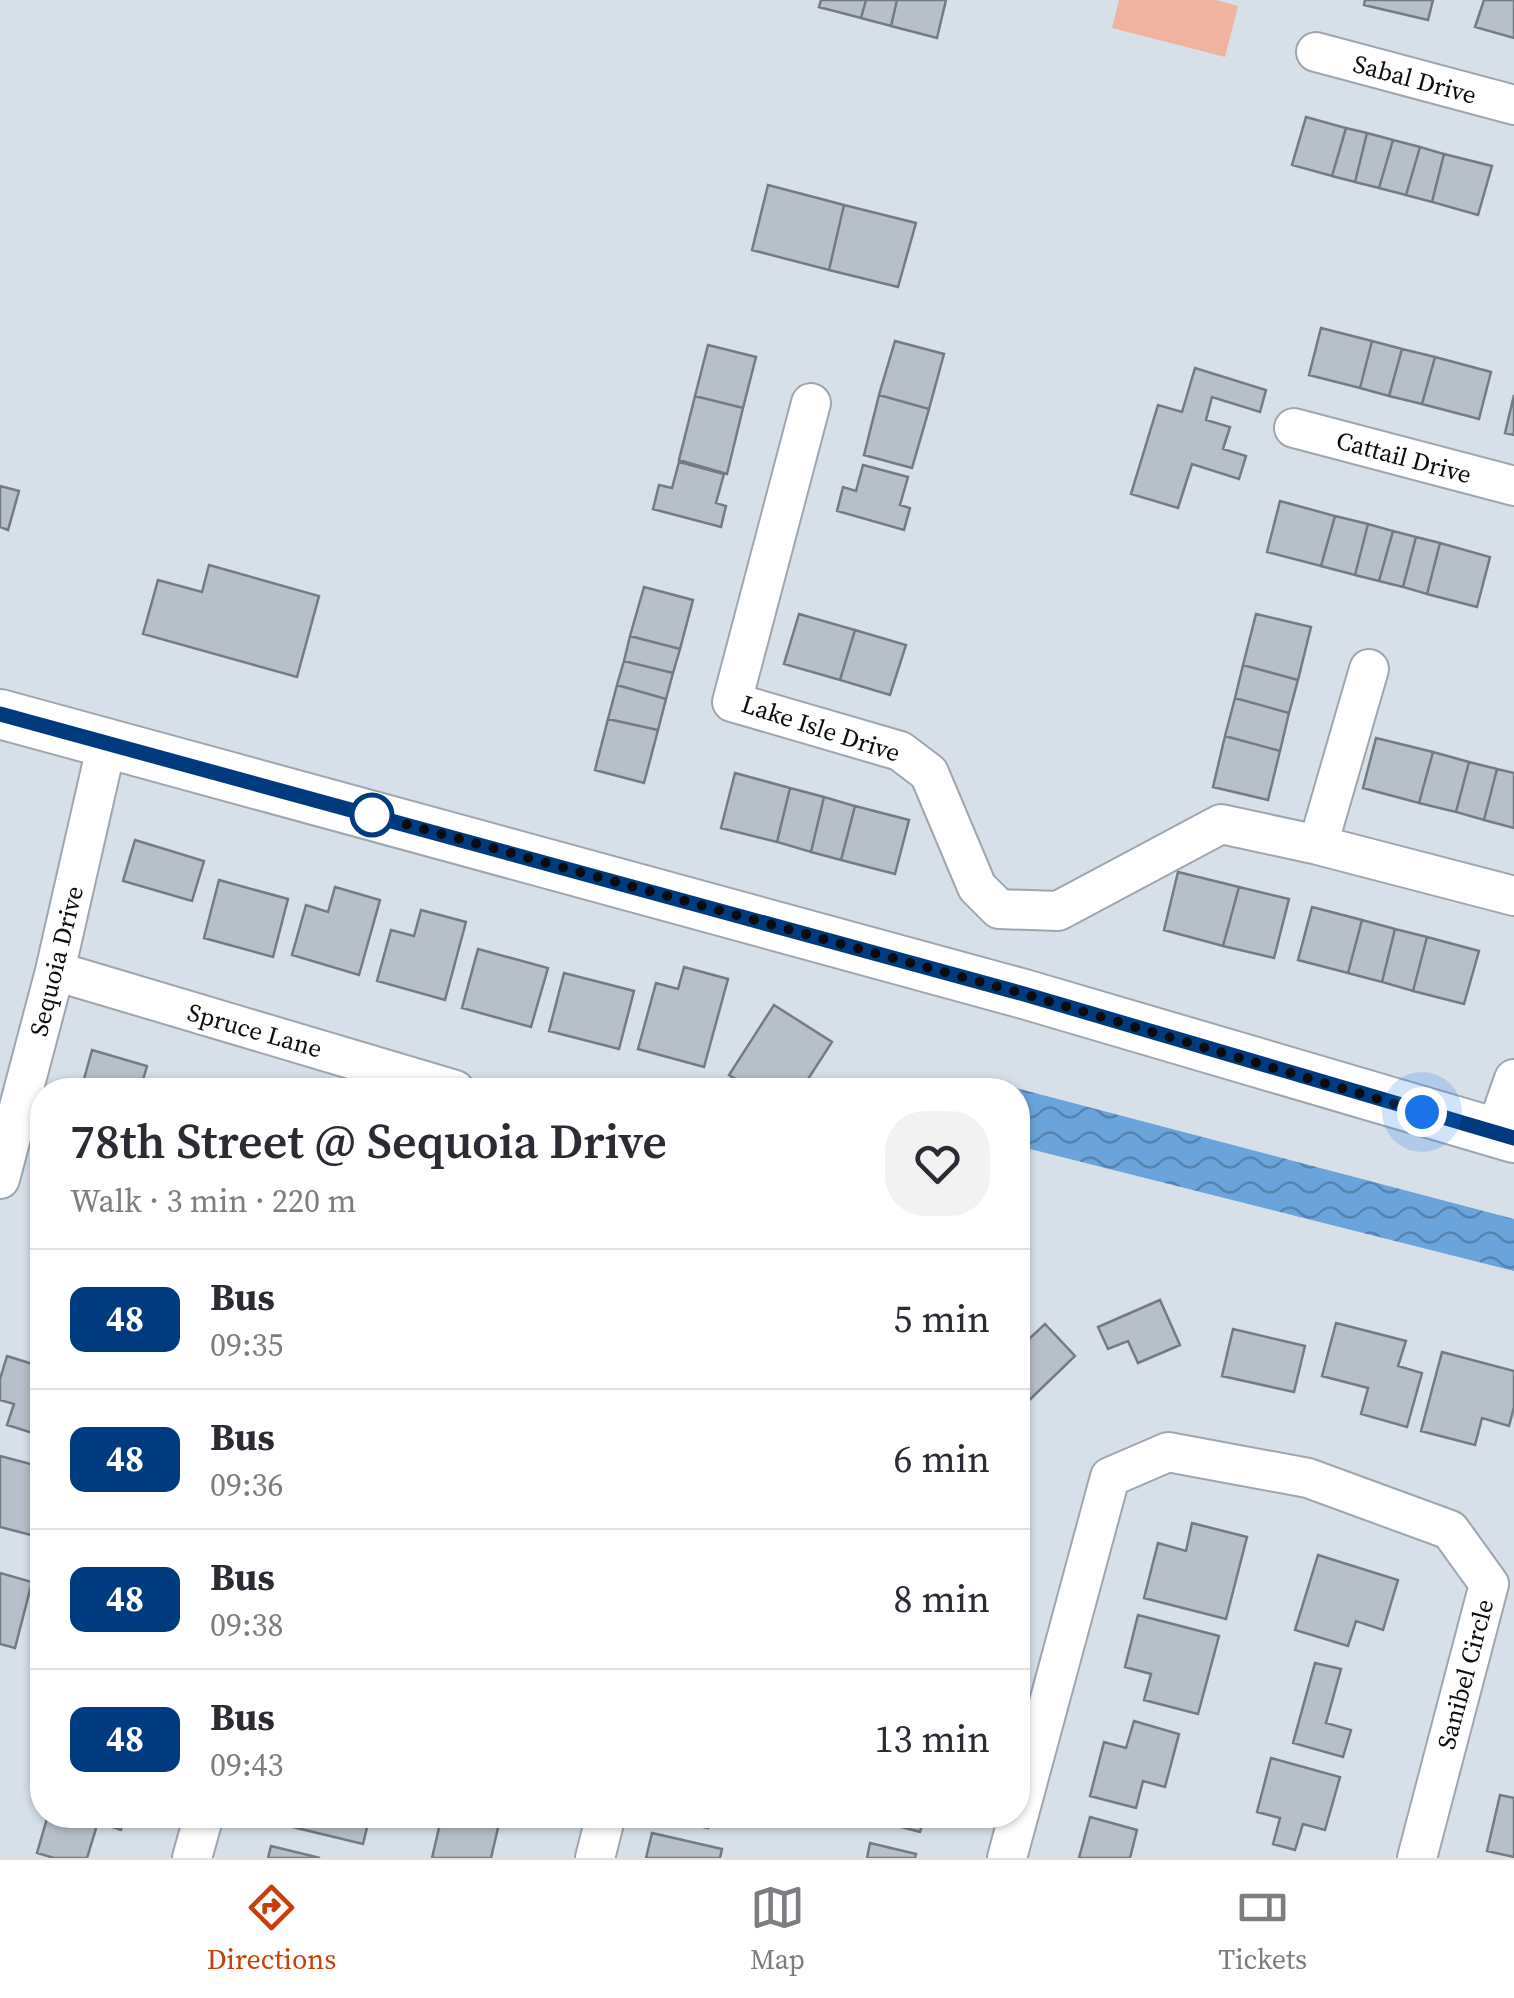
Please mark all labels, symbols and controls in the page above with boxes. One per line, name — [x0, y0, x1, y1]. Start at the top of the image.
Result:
street label: Sabal Drive — [1350, 46, 1480, 112]
street label: Cattail Drive — [1333, 423, 1475, 491]
street label: Lake Isle Drive — [737, 686, 905, 770]
unlabelled marker — [351, 794, 393, 836]
street label: Sequoia Drive — [21, 882, 91, 1040]
street label: Spruce Lane — [184, 995, 326, 1065]
your location — [1397, 1087, 1447, 1137]
text: 78th Street @ Sequoia Drive — [70, 1108, 667, 1174]
button: heart — [885, 1111, 990, 1216]
text: Walk · 3 min · 220 m — [70, 1179, 356, 1223]
text: Bus — [210, 1271, 275, 1323]
text: 5 min — [894, 1293, 990, 1345]
text: 48 — [106, 1295, 144, 1343]
text: 09:35 — [210, 1323, 284, 1367]
text: Bus — [210, 1411, 275, 1463]
text: 6 min — [894, 1433, 990, 1485]
text: 48 — [106, 1435, 144, 1483]
text: 09:36 — [210, 1463, 284, 1507]
text: Bus — [210, 1551, 275, 1603]
text: 8 min — [894, 1573, 990, 1625]
text: 48 — [106, 1575, 144, 1623]
street label: Sanibel Circle — [1429, 1595, 1501, 1753]
text: 09:38 — [210, 1603, 284, 1647]
text: Bus — [210, 1691, 275, 1743]
text: 13 min — [875, 1713, 990, 1765]
text: 48 — [106, 1715, 144, 1763]
text: 09:43 — [210, 1743, 284, 1787]
tab: Directions — [207, 1880, 336, 1978]
tab: Map — [750, 1880, 805, 1978]
tab: Tickets — [1218, 1880, 1307, 1978]

